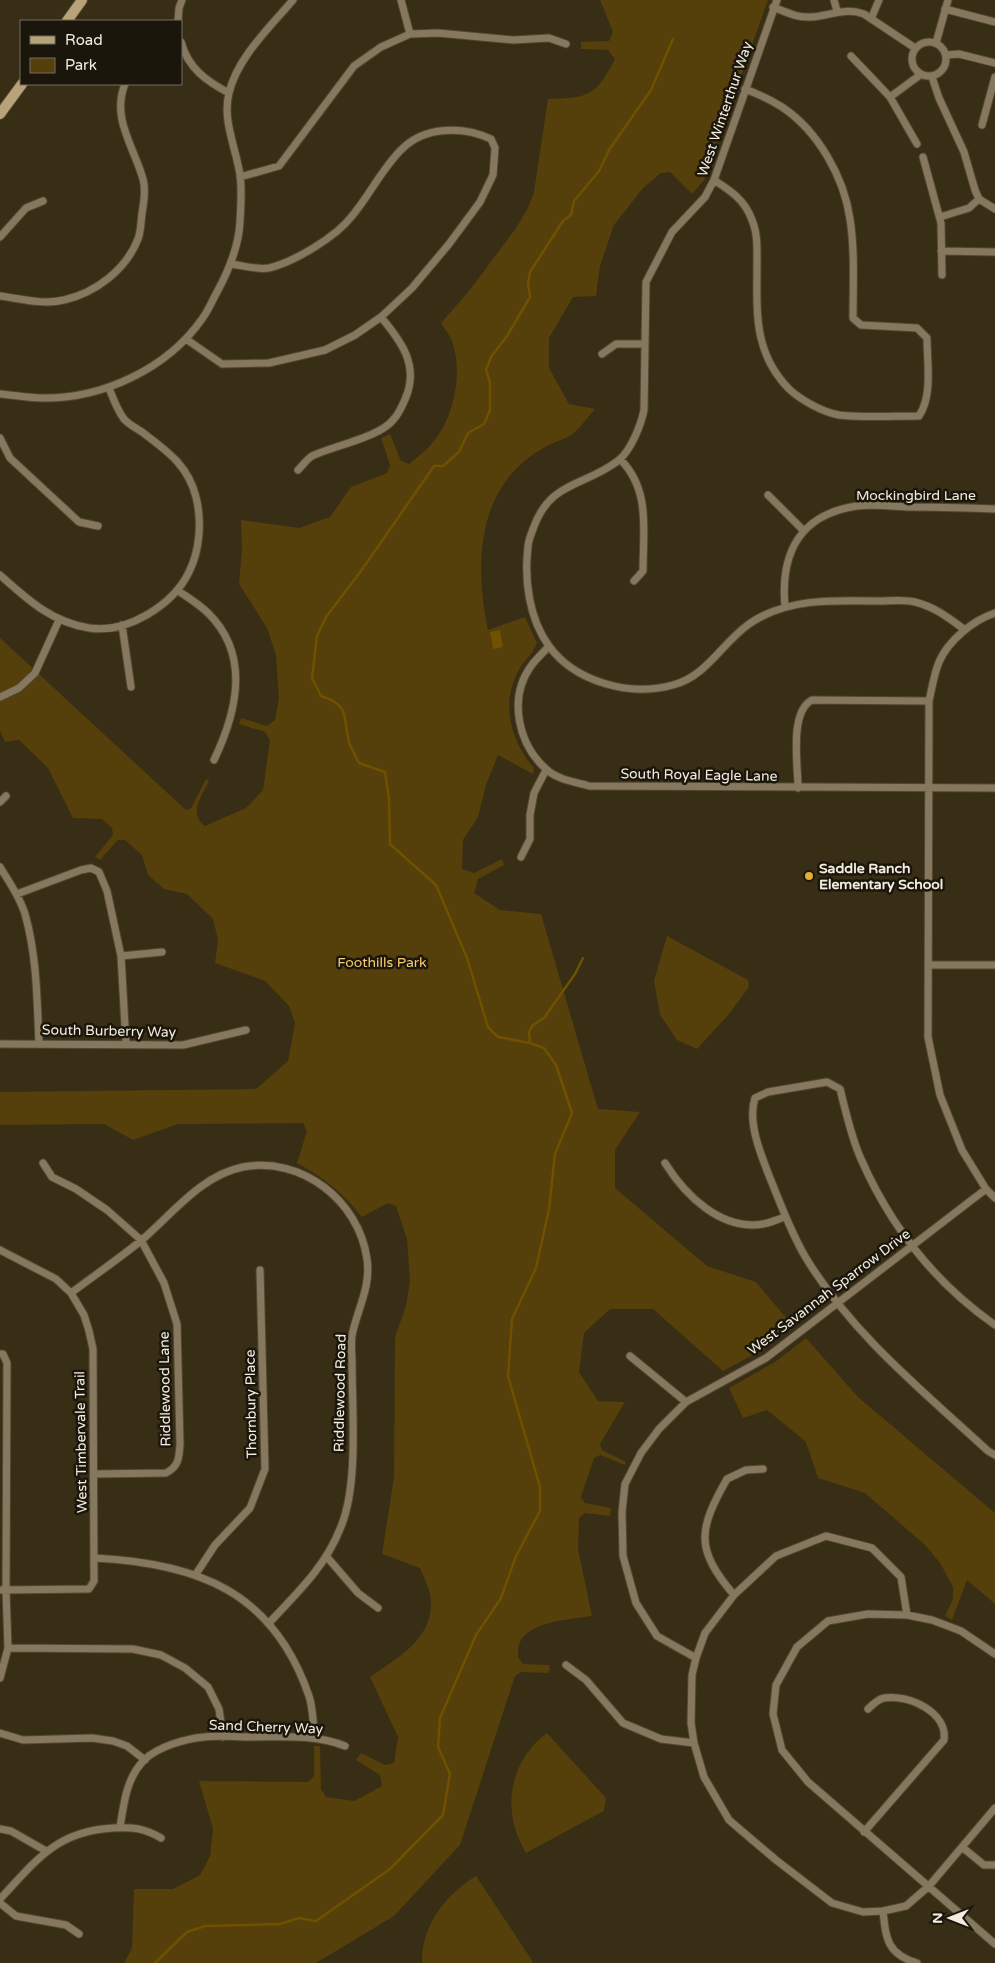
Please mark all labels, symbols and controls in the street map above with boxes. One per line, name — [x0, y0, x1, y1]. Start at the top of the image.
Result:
legend — [20, 20, 182, 85]
text: Road — [65, 31, 103, 49]
street label: West Winterthur Way — [694, 39, 756, 179]
text: Park — [65, 56, 97, 74]
street label: Mockingbird Lane — [856, 487, 976, 504]
street label: South Royal Eagle Lane — [620, 765, 778, 785]
place label: Saddle Ranch Elementary School — [819, 860, 943, 893]
marker: Saddle Ranch Elementary School — [803, 870, 815, 882]
park label: Foothills Park — [337, 954, 427, 971]
street label: South Burberry Way — [42, 1021, 177, 1041]
street label: West Savannah Sparrow Drive — [744, 1225, 914, 1359]
street label: Riddlewood Lane — [155, 1331, 175, 1447]
street label: Riddlewood Road — [330, 1334, 350, 1452]
street label: Thornbury Place — [242, 1349, 260, 1459]
street label: West Timbervale Trail — [71, 1371, 91, 1513]
street label: Sand Cherry Way — [209, 1717, 324, 1738]
north arrow — [925, 1893, 975, 1943]
text: N — [929, 1912, 946, 1924]

